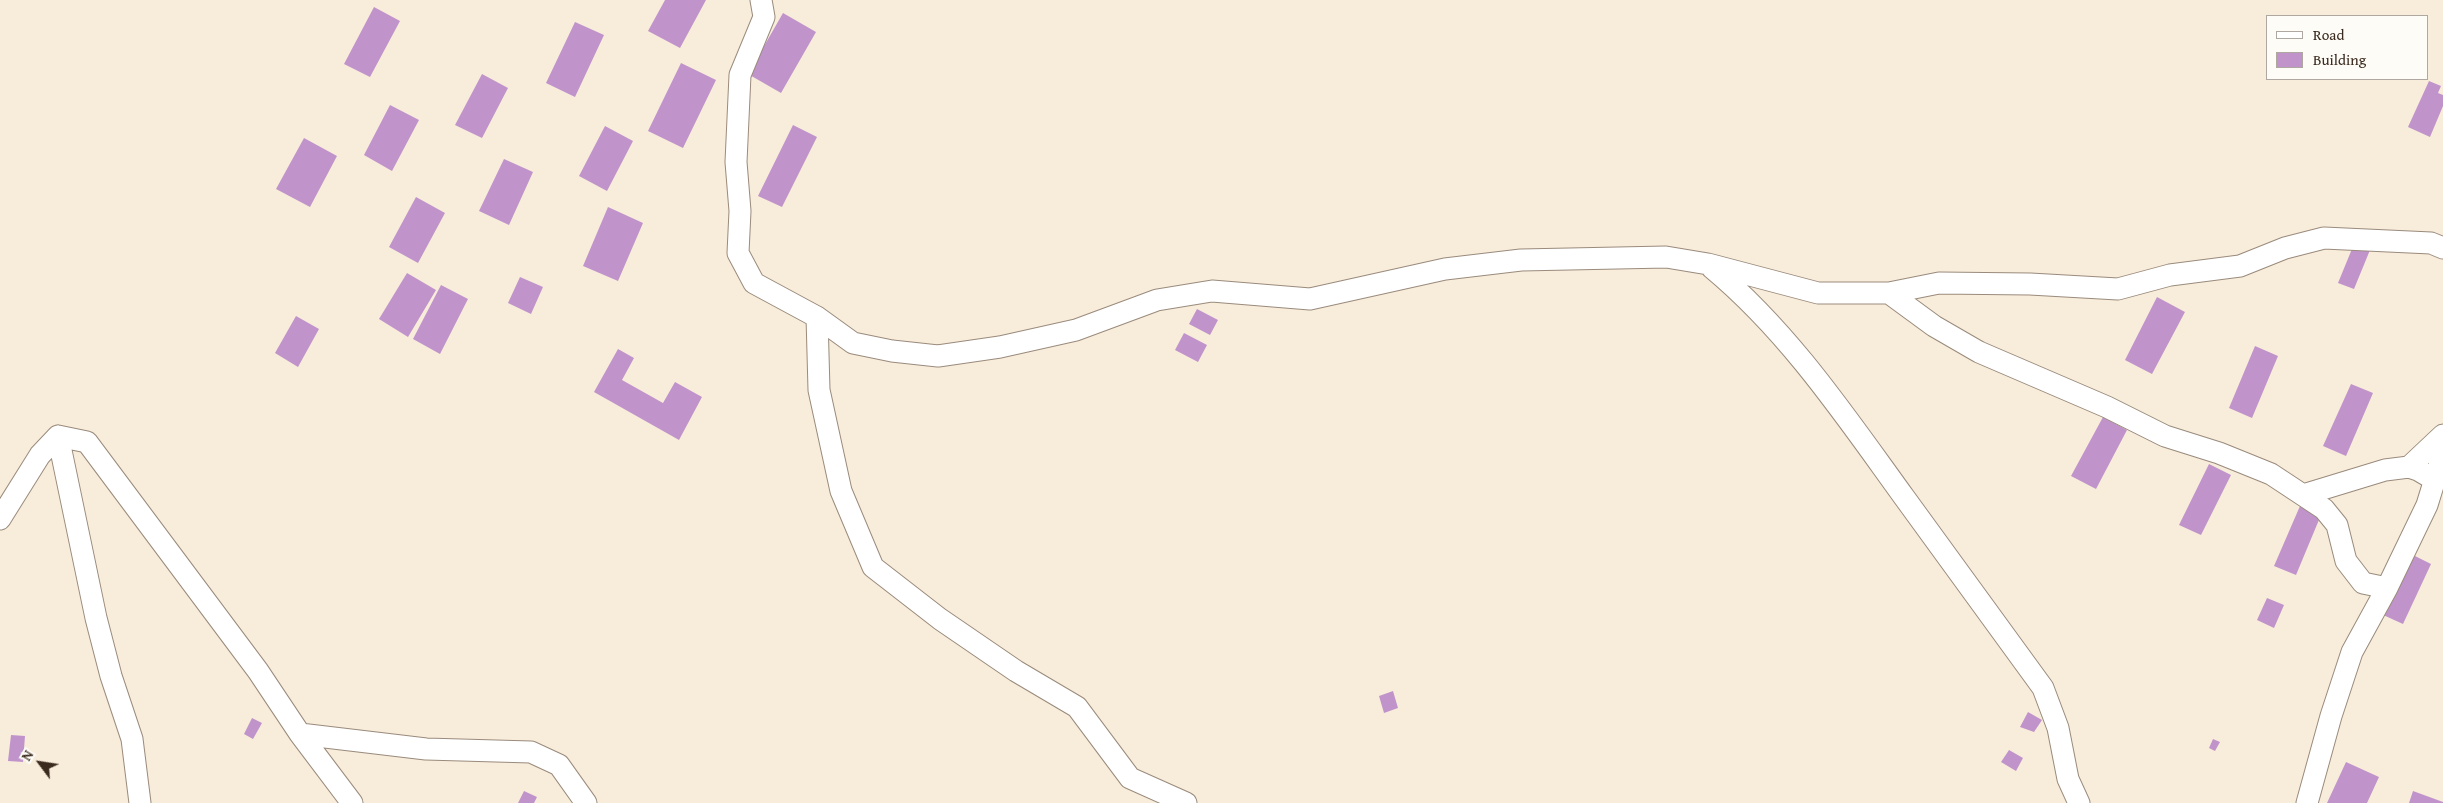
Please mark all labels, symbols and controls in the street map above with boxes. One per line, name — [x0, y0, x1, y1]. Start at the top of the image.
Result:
legend — [2266, 15, 2428, 80]
text: Road — [2313, 24, 2344, 45]
text: Building — [2313, 49, 2366, 70]
north arrow — [15, 738, 65, 788]
text: N — [16, 746, 38, 764]

